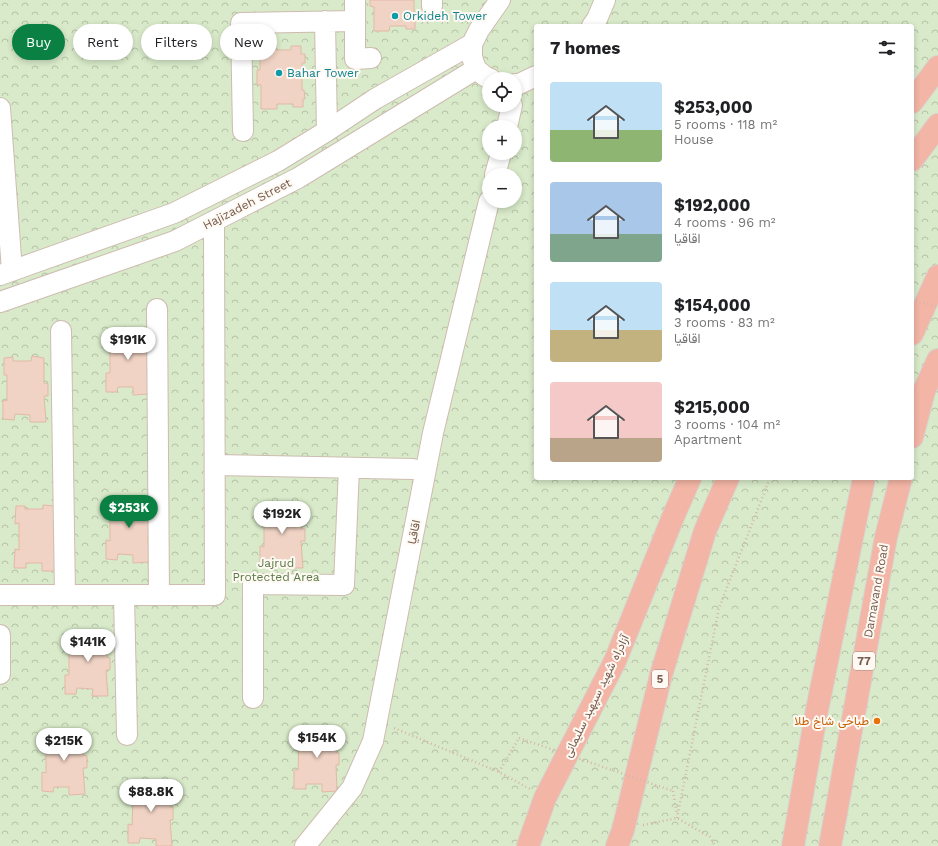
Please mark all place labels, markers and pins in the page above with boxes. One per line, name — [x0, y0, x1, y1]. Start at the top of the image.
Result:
place label: Orkideh Tower — [403, 9, 487, 23]
marker: Orkideh Tower — [390, 11, 400, 21]
place label: Bahar Tower — [287, 66, 359, 80]
marker: Bahar Tower — [274, 68, 284, 78]
pin: $191K — [100, 327, 156, 361]
pin: $253K — [101, 495, 157, 529]
pin: $192K — [254, 501, 310, 535]
pin: $141K — [60, 629, 116, 663]
place label: طباخی شاخ طلا — [794, 714, 869, 730]
marker: طباخی شاخ طلا — [872, 716, 882, 726]
pin: $154K — [289, 725, 345, 759]
pin: $215K — [36, 728, 92, 762]
pin: $88.8K — [118, 779, 184, 813]

